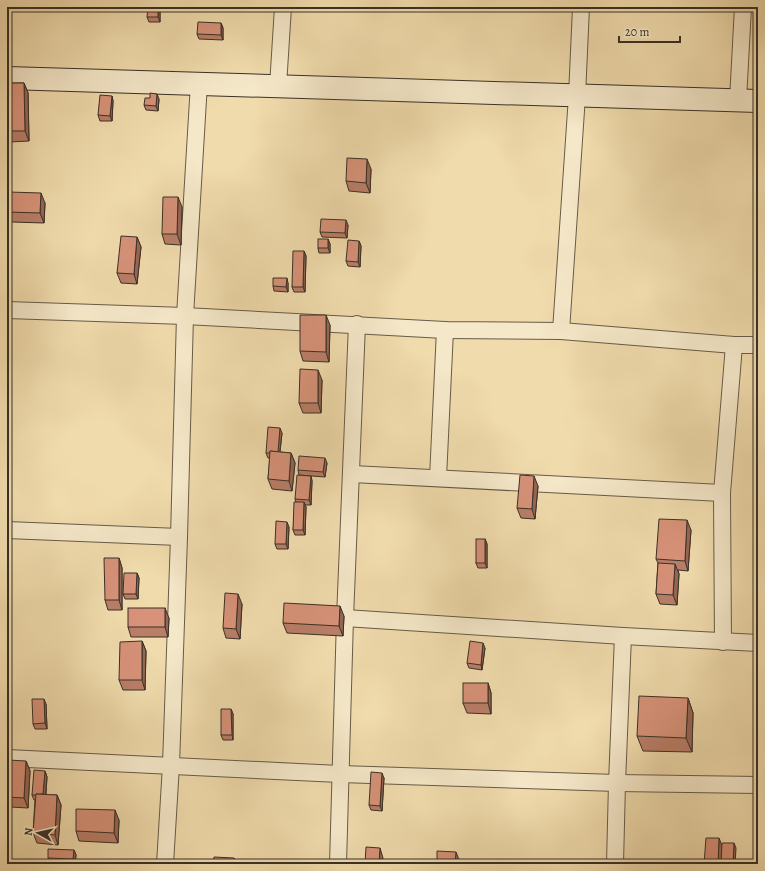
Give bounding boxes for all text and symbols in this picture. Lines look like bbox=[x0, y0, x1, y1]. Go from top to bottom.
scale bar bbox=[619, 18, 680, 44]
text: 20 m bbox=[625, 24, 649, 40]
north arrow bbox=[18, 813, 58, 853]
text: N bbox=[21, 827, 37, 837]

